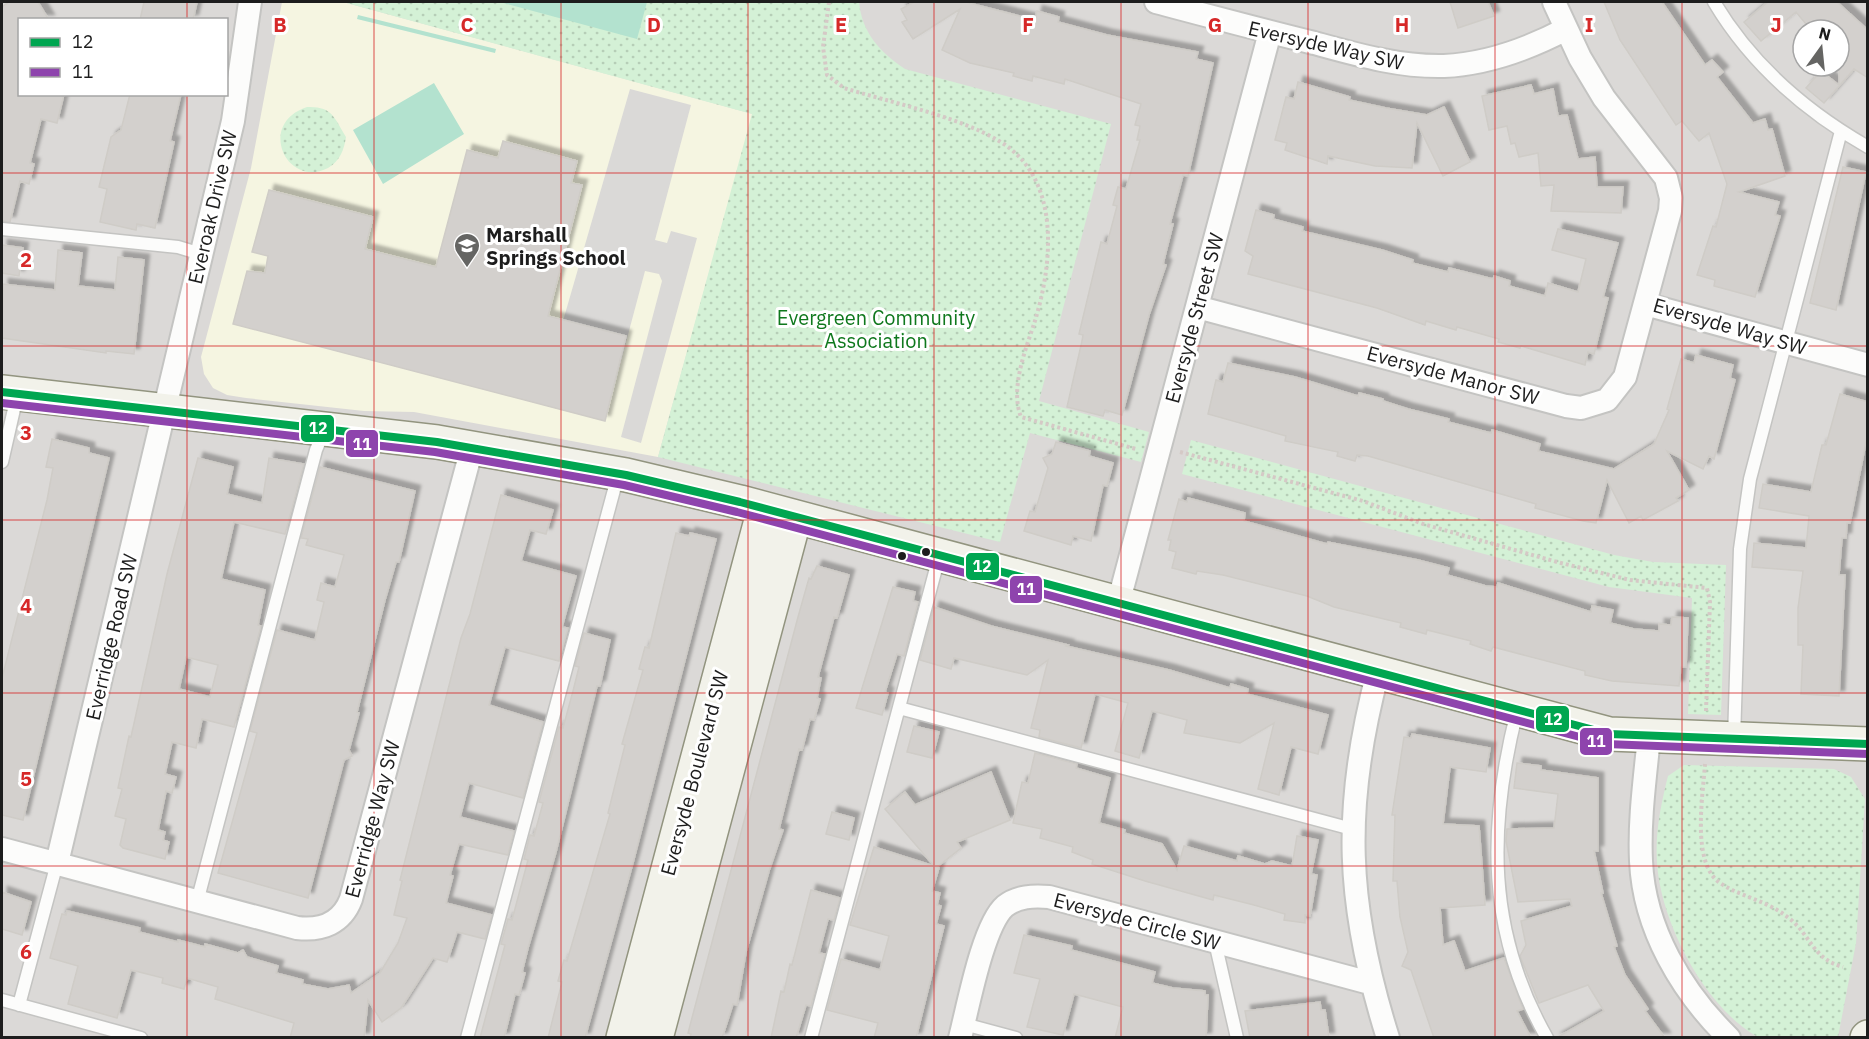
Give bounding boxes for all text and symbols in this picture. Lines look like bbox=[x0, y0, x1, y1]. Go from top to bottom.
text: B bbox=[273, 11, 287, 38]
text: C bbox=[460, 11, 474, 38]
text: D bbox=[647, 11, 661, 38]
text: E bbox=[835, 11, 847, 38]
text: F bbox=[1022, 11, 1034, 38]
text: G bbox=[1208, 11, 1222, 38]
text: H bbox=[1395, 11, 1409, 38]
text: I bbox=[1585, 11, 1593, 38]
text: J bbox=[1770, 11, 1782, 38]
street label: Eversyde Way SW bbox=[1246, 14, 1406, 76]
legend bbox=[18, 18, 228, 96]
north arrow bbox=[1791, 18, 1851, 78]
text: N bbox=[1817, 22, 1833, 45]
text: 12 bbox=[72, 30, 94, 53]
text: 11 bbox=[72, 60, 94, 83]
street label: Everoak Drive SW bbox=[181, 127, 243, 287]
place label: Marshall Springs School bbox=[486, 221, 626, 271]
street label: Eversyde Street SW bbox=[1158, 230, 1230, 406]
school or university icon: Marshall Springs School bbox=[452, 231, 482, 269]
text: 2 bbox=[20, 246, 32, 273]
street label: Eversyde Way SW bbox=[1650, 291, 1810, 361]
park label: Evergreen Community Association bbox=[777, 304, 975, 354]
street label: Eversyde Manor SW bbox=[1364, 339, 1542, 411]
line badge: 12 bbox=[300, 414, 335, 443]
text: 12 bbox=[308, 418, 328, 438]
text: 3 bbox=[20, 419, 32, 446]
line badge: 11 bbox=[345, 429, 379, 458]
text: 11 bbox=[352, 434, 372, 454]
unlabelled marker bbox=[920, 546, 932, 558]
unlabelled marker bbox=[896, 550, 908, 562]
street label: Everridge Road SW bbox=[79, 551, 143, 723]
line badge: 12 bbox=[965, 552, 1000, 581]
text: 12 bbox=[972, 556, 992, 576]
line badge: 11 bbox=[1009, 575, 1043, 604]
text: 11 bbox=[1016, 579, 1036, 599]
text: 4 bbox=[20, 592, 32, 619]
street label: Eversyde Boulevard SW bbox=[654, 667, 734, 879]
line badge: 12 bbox=[1535, 705, 1570, 733]
text: 12 bbox=[1543, 709, 1563, 729]
line badge: 11 bbox=[1579, 727, 1613, 756]
text: 11 bbox=[1586, 731, 1606, 751]
street label: Everridge Way SW bbox=[338, 737, 406, 901]
text: 5 bbox=[20, 765, 32, 792]
street label: Eversyde Circle SW bbox=[1051, 886, 1224, 956]
text: 6 bbox=[20, 938, 32, 965]

